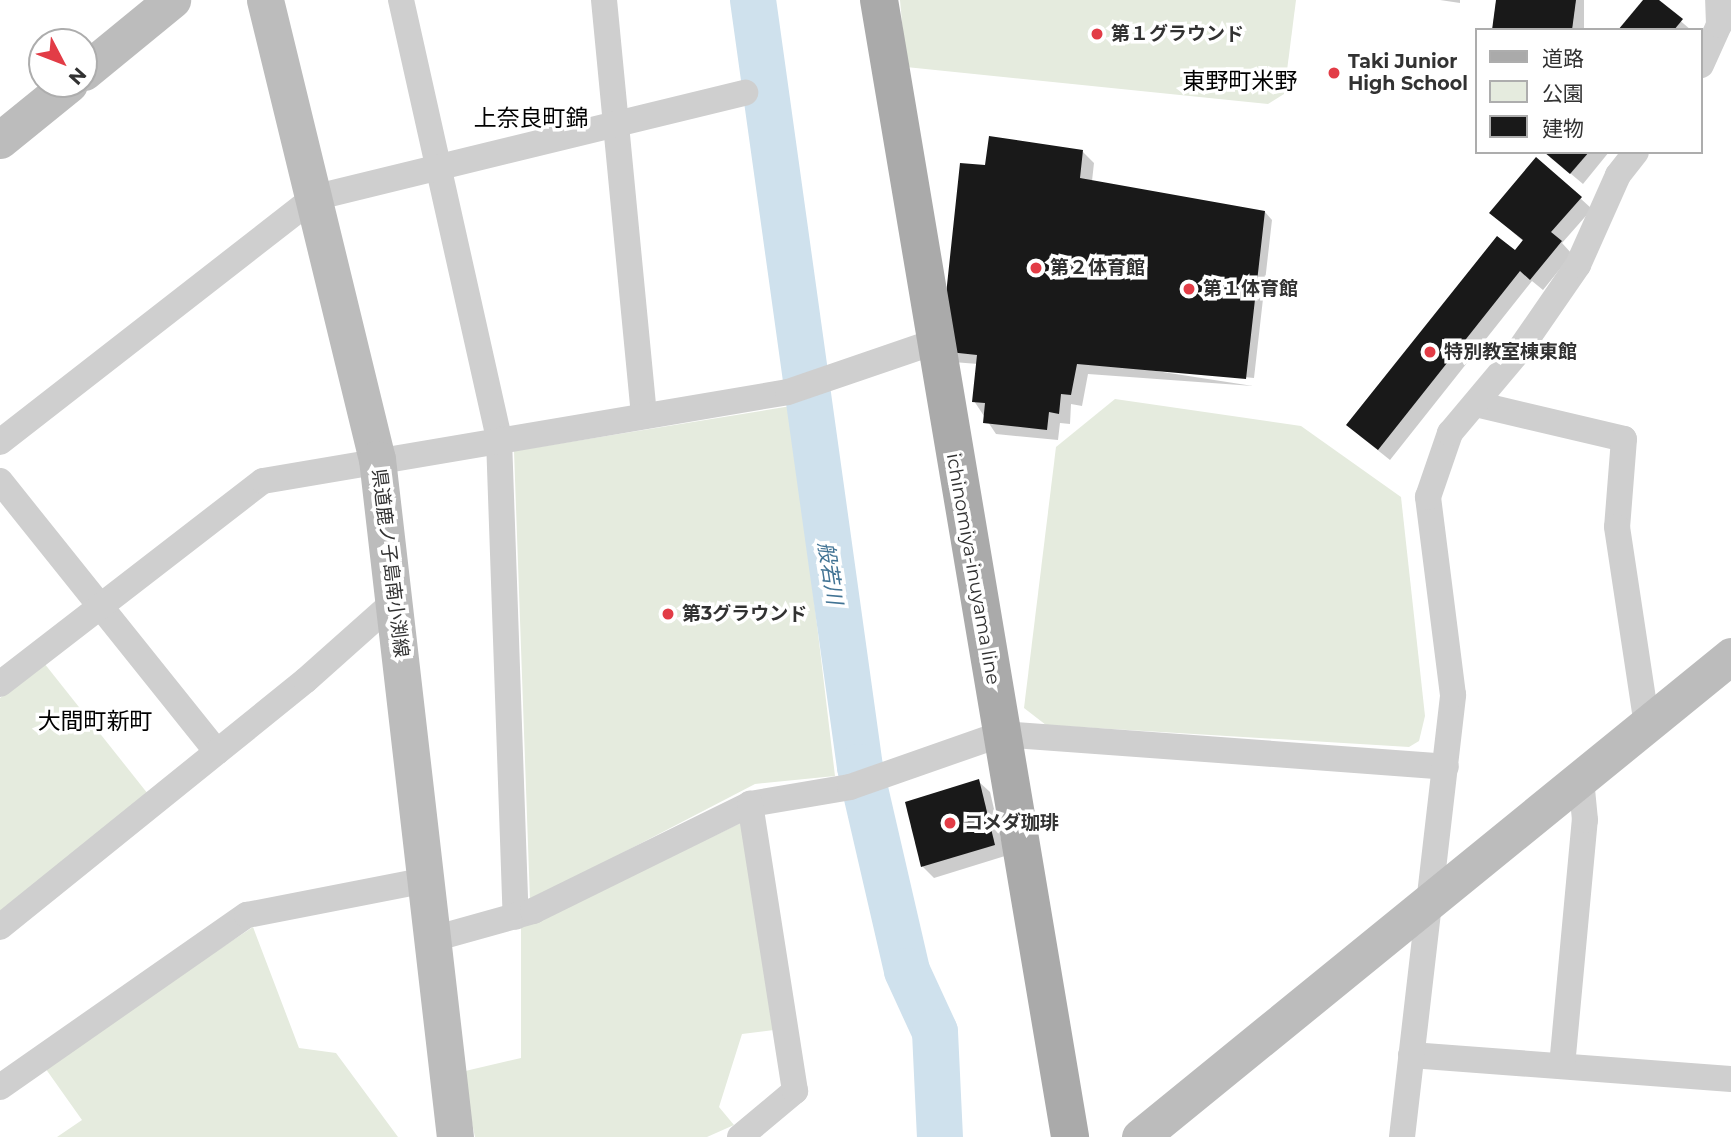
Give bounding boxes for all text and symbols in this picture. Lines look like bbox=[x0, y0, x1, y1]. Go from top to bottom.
place label: 第１グラウンド bbox=[1111, 23, 1244, 45]
marker: 第１グラウンド bbox=[1089, 26, 1105, 42]
north arrow bbox=[28, 28, 98, 98]
legend bbox=[1476, 28, 1703, 154]
text: 道路 bbox=[1542, 46, 1584, 71]
place label: Taki Junior High School bbox=[1348, 51, 1468, 95]
text: N bbox=[64, 63, 91, 89]
marker: Taki Junior High School bbox=[1326, 65, 1342, 81]
district label: 東野町米野 bbox=[1183, 67, 1297, 95]
text: 公園 bbox=[1542, 81, 1584, 106]
district label: 上奈良町錦 bbox=[474, 104, 588, 132]
text: 建物 bbox=[1542, 116, 1584, 141]
place label: 第２体育館 bbox=[1050, 257, 1145, 279]
marker: 第２体育館 bbox=[1028, 260, 1044, 276]
place label: 第１体育館 bbox=[1203, 278, 1298, 300]
marker: 第１体育館 bbox=[1181, 281, 1197, 297]
place label: 特別教室棟東館 bbox=[1444, 341, 1577, 363]
marker: 特別教室棟東館 bbox=[1422, 344, 1438, 360]
street label: ichinomiya-inuyama line bbox=[941, 451, 1005, 687]
street label: 県道鹿ノ子島南小渕線 bbox=[367, 467, 413, 659]
water label: 般若川 bbox=[813, 540, 847, 606]
place label: 第3グラウンド bbox=[682, 603, 807, 625]
marker: 第3グラウンド bbox=[660, 606, 676, 622]
district label: 大間町新町 bbox=[38, 707, 152, 735]
place label: コメダ珈琲 bbox=[964, 812, 1059, 834]
marker: コメダ珈琲 bbox=[942, 815, 958, 831]

